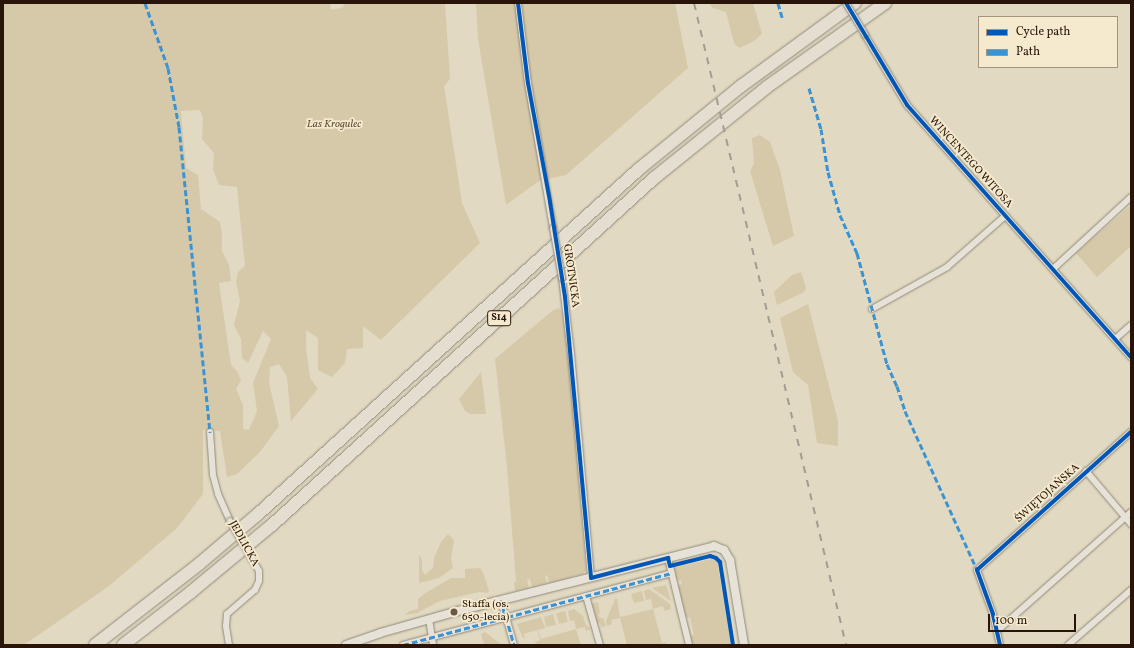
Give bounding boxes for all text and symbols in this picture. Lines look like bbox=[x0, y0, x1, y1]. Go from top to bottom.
legend bbox=[978, 16, 1118, 68]
text: Cycle path bbox=[1016, 24, 1071, 40]
text: Path bbox=[1016, 44, 1040, 60]
street label: WINCENTEGO WITOSA bbox=[925, 114, 1015, 212]
park label: Las Krogulec bbox=[307, 118, 361, 132]
street label: GROTNICKA bbox=[559, 243, 581, 309]
road number: S14 bbox=[487, 310, 511, 326]
street label: ŚWIĘTOJAŃSKA bbox=[1013, 462, 1083, 526]
street label: JEDLICKA bbox=[225, 519, 261, 569]
place label: Staffa (os. 650-lecia) bbox=[462, 599, 509, 625]
scale bar bbox=[990, 606, 1078, 632]
marker: Staffa (os. 650-lecia) bbox=[449, 607, 459, 617]
text: 100 m bbox=[995, 613, 1027, 629]

